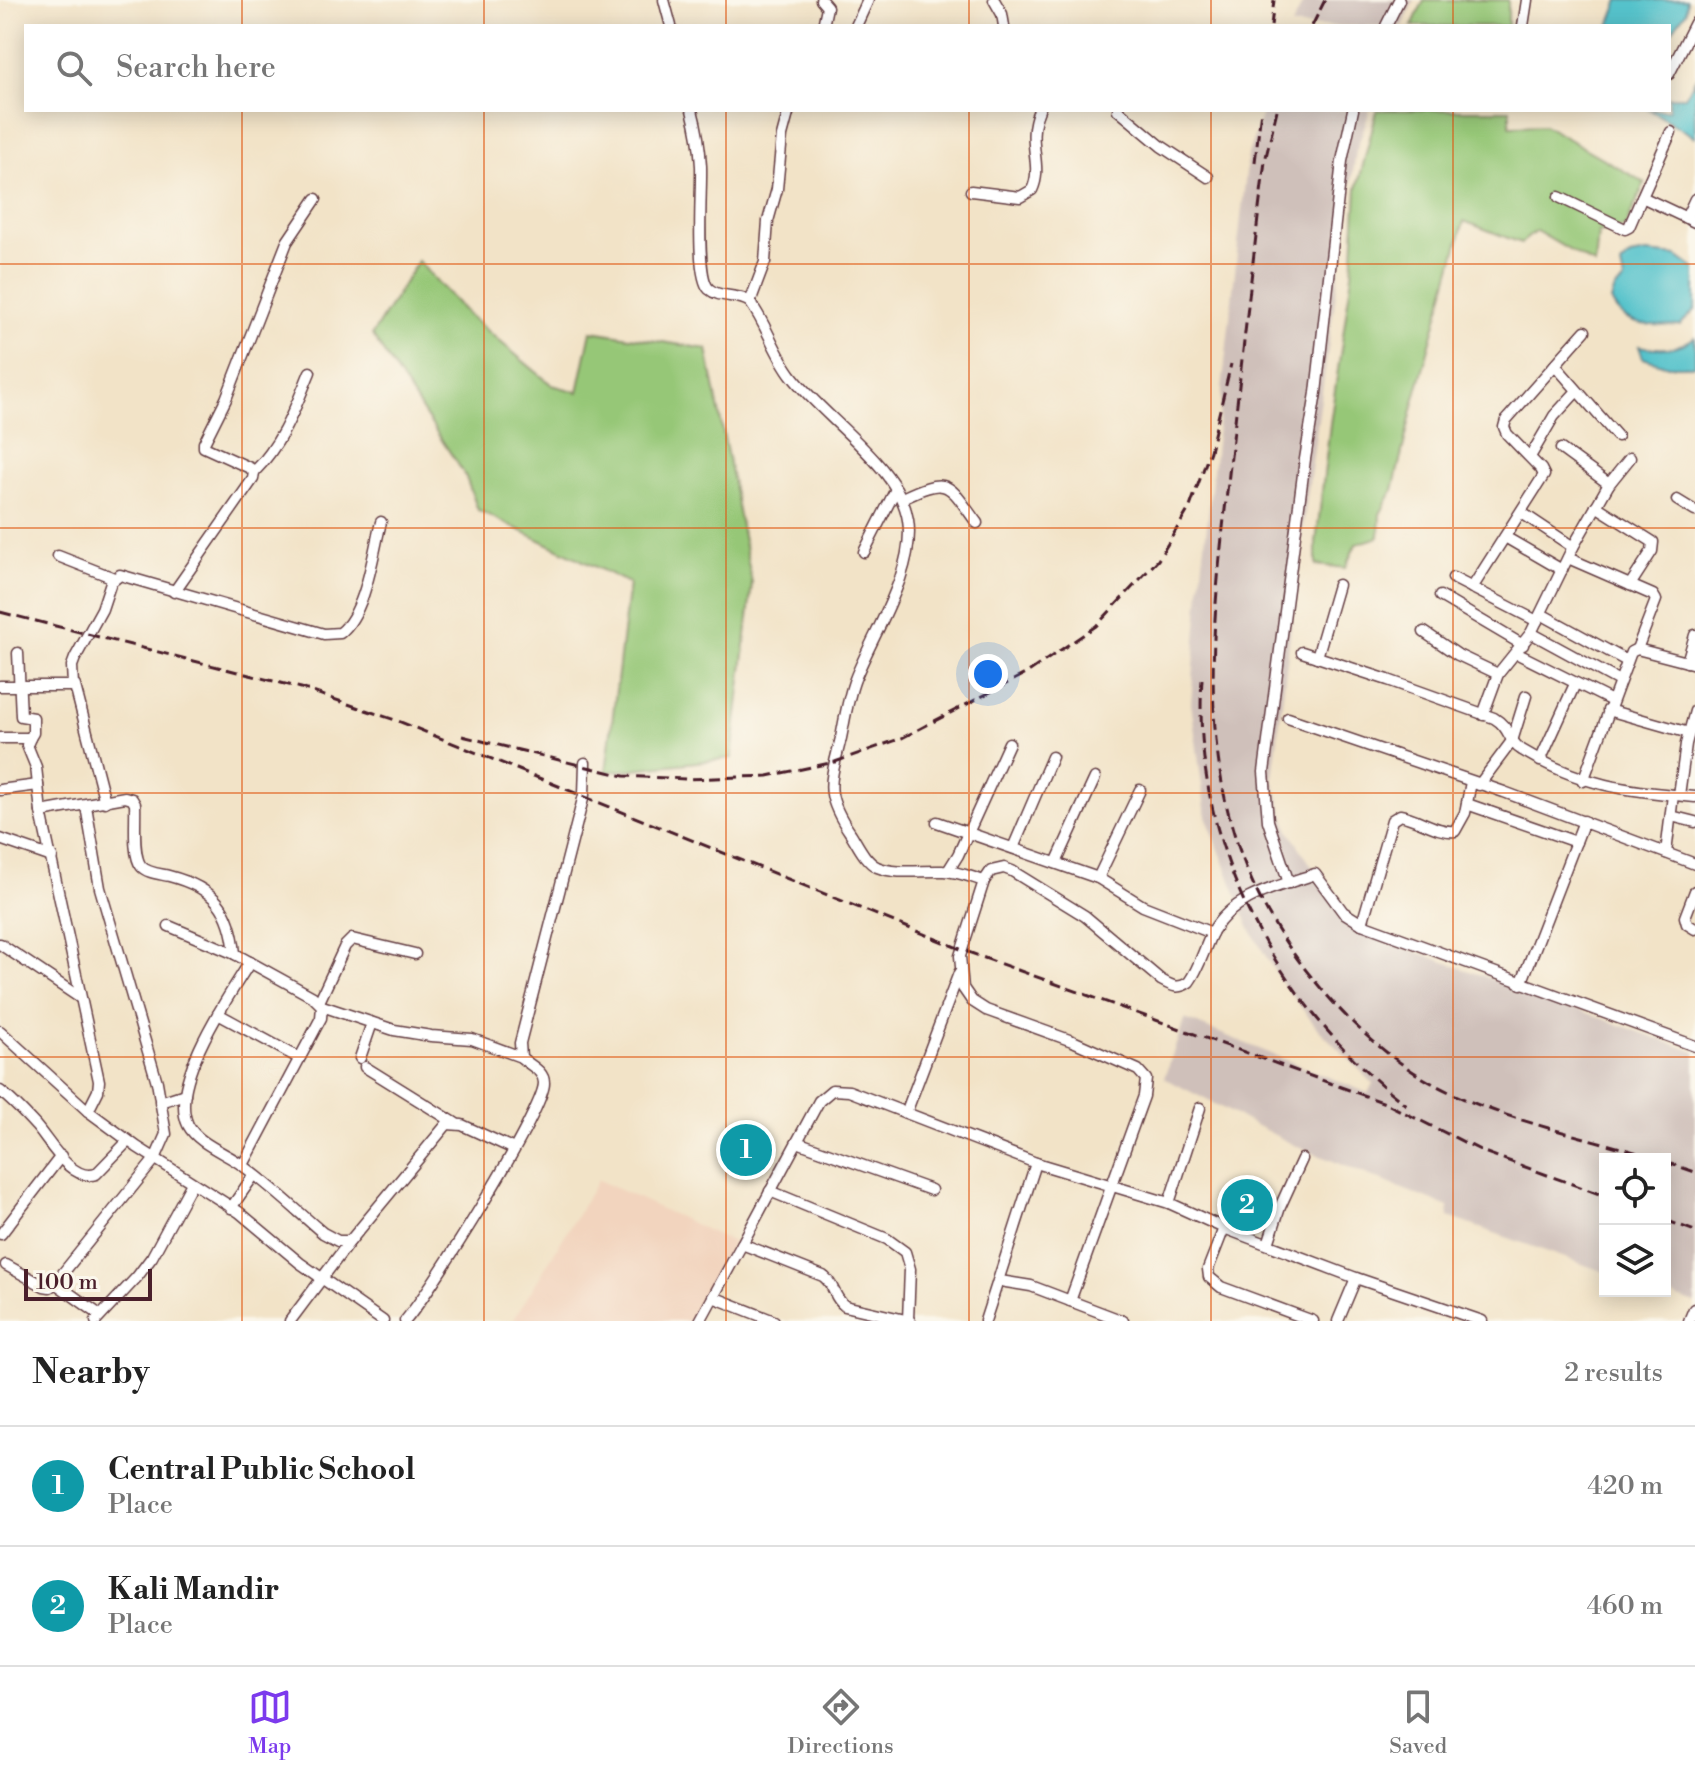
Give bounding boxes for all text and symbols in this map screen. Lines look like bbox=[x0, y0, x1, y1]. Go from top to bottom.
search box bbox=[24, 24, 1671, 112]
icon: search bbox=[52, 46, 96, 90]
text: Search here bbox=[116, 49, 276, 87]
your location bbox=[968, 654, 1008, 694]
pin: 1 bbox=[720, 1120, 772, 1180]
map controls bbox=[1599, 1153, 1671, 1297]
button: locate bbox=[1599, 1153, 1671, 1225]
pin: 2 bbox=[1221, 1175, 1273, 1235]
button: layers bbox=[1599, 1225, 1671, 1297]
scale bar bbox=[24, 1265, 152, 1301]
text: 100 m bbox=[36, 1269, 98, 1296]
text: Nearby bbox=[32, 1352, 150, 1394]
text: 2 results bbox=[1564, 1357, 1663, 1389]
text: Central Public School bbox=[108, 1451, 415, 1489]
text: 1 bbox=[52, 1470, 64, 1502]
text: 420 m bbox=[1587, 1470, 1663, 1502]
text: Place bbox=[108, 1489, 173, 1521]
text: Kali Mandir bbox=[108, 1571, 280, 1609]
text: 2 bbox=[50, 1590, 66, 1622]
text: 460 m bbox=[1586, 1590, 1663, 1622]
text: Place bbox=[108, 1609, 173, 1641]
tab: Map bbox=[248, 1685, 292, 1760]
tab: Directions bbox=[788, 1685, 894, 1760]
tab: Saved bbox=[1389, 1685, 1447, 1760]

